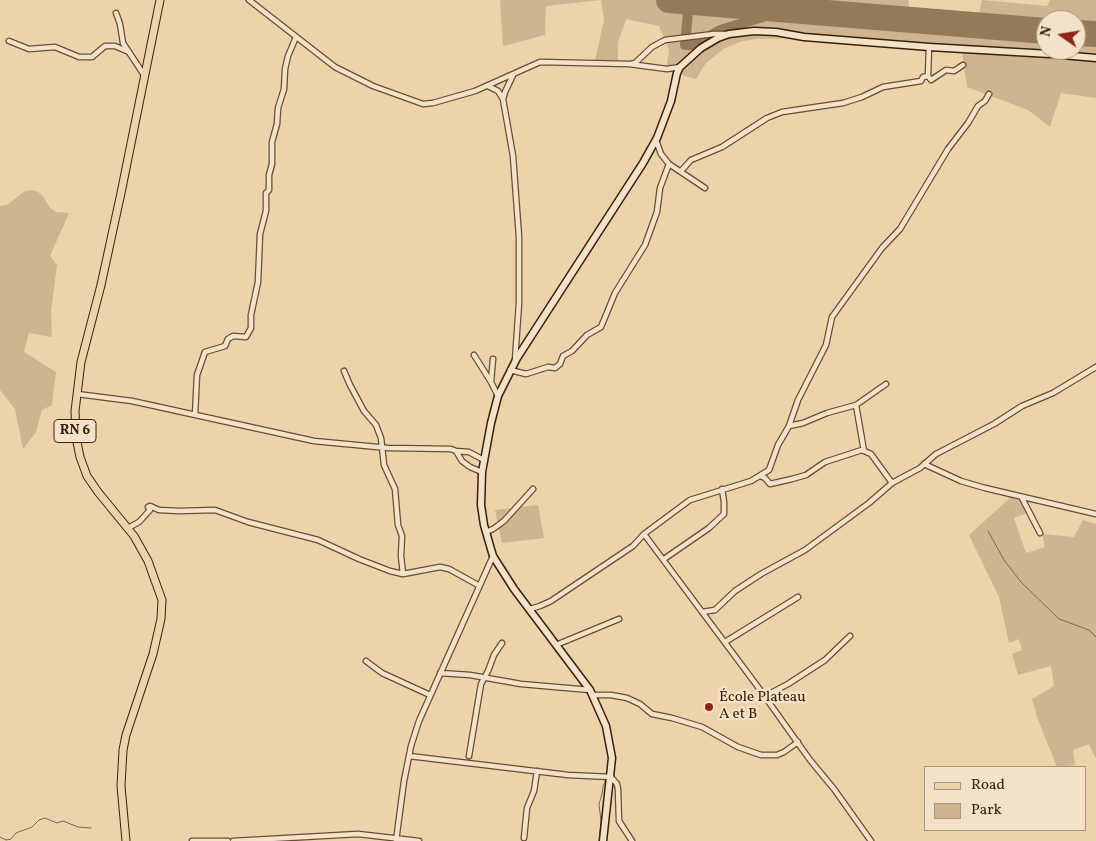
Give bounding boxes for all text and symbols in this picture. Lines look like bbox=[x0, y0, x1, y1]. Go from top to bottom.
north arrow bbox=[1036, 10, 1086, 60]
text: N bbox=[1036, 25, 1057, 39]
road number: RN 6 bbox=[54, 420, 96, 442]
place label: École Plateau A et B bbox=[719, 689, 806, 724]
marker: École Plateau A et B bbox=[703, 701, 715, 713]
legend bbox=[924, 766, 1086, 831]
text: Road bbox=[971, 775, 1005, 796]
text: Park bbox=[971, 800, 1002, 821]

